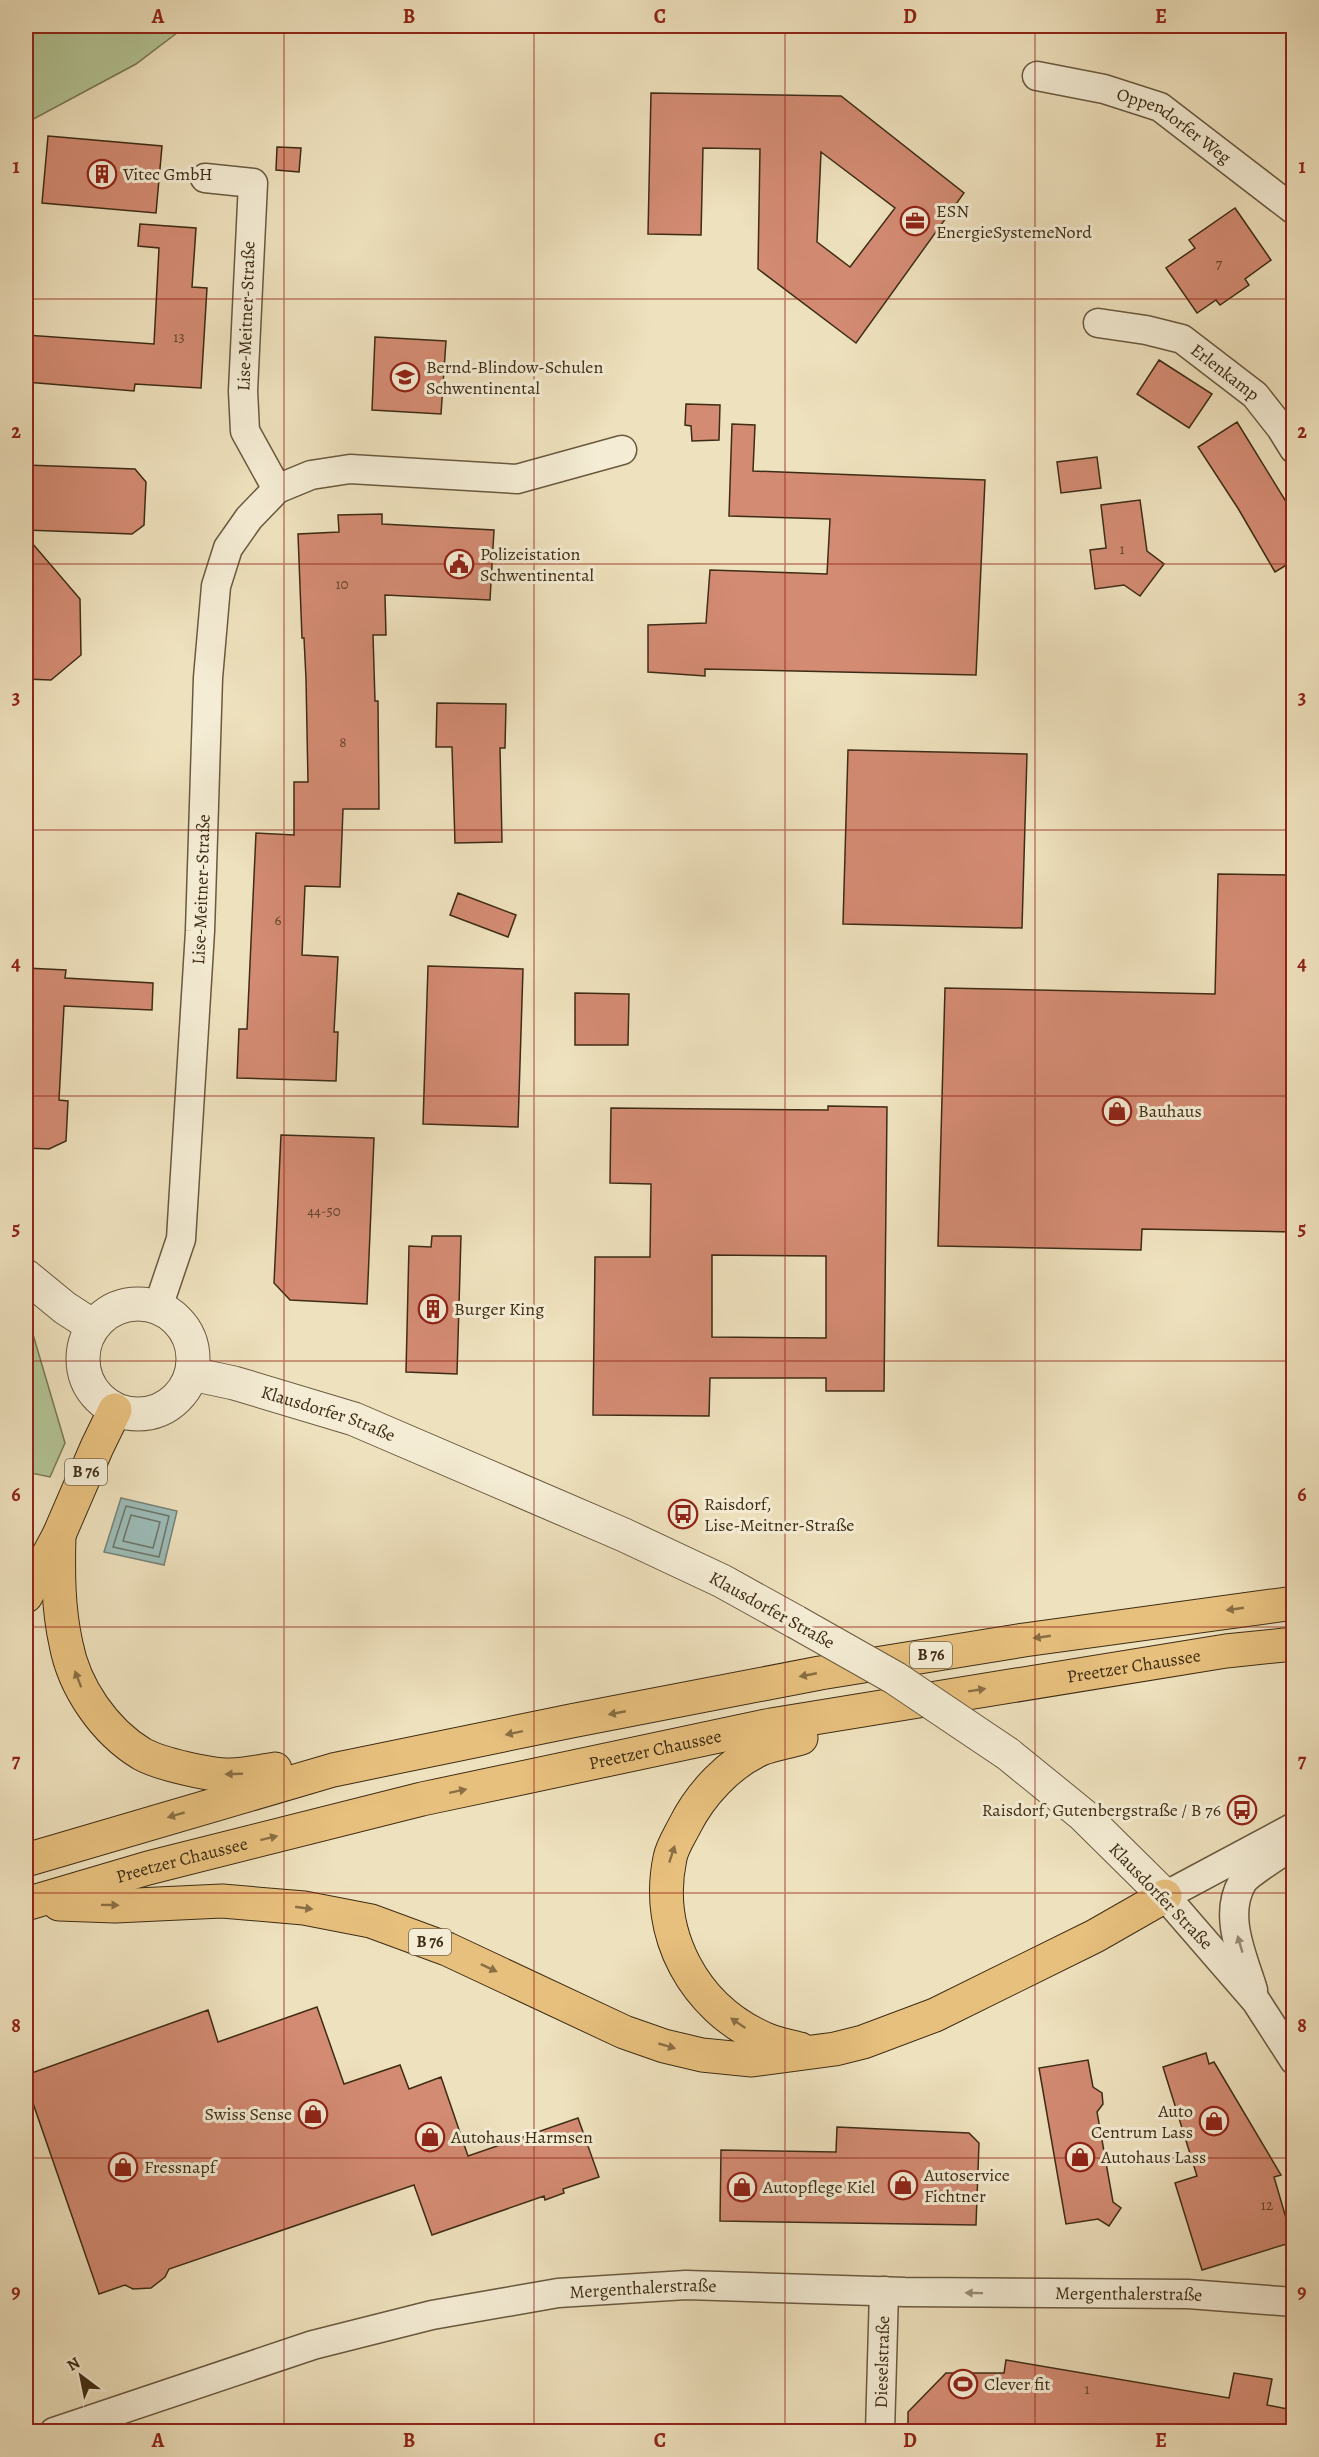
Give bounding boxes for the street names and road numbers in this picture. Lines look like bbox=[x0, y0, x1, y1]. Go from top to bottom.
street label: Oppendorfer Weg bbox=[1114, 82, 1236, 169]
street label: Lise-Meitner-Straße bbox=[231, 240, 261, 392]
street label: Erlenkamp bbox=[1186, 338, 1265, 406]
street label: Lise-Meitner-Straße bbox=[186, 814, 216, 965]
street label: Klausdorfer Straße bbox=[258, 1380, 399, 1447]
road number: B 76 bbox=[65, 1459, 107, 1485]
street label: Klausdorfer Straße bbox=[705, 1566, 839, 1654]
road number: B 76 bbox=[910, 1642, 952, 1668]
street label: Preetzer Chaussee bbox=[1065, 1643, 1202, 1689]
street label: Preetzer Chaussee bbox=[586, 1724, 724, 1775]
street label: Preetzer Chaussee bbox=[113, 1831, 250, 1889]
street label: Klausdorfer Straße bbox=[1104, 1837, 1218, 1955]
road number: B 76 bbox=[409, 1929, 451, 1955]
street label: Mergenthalerstraße bbox=[569, 2273, 717, 2304]
street label: Mergenthalerstraße bbox=[1055, 2281, 1203, 2307]
street label: Dieselstraße bbox=[869, 2315, 895, 2409]

